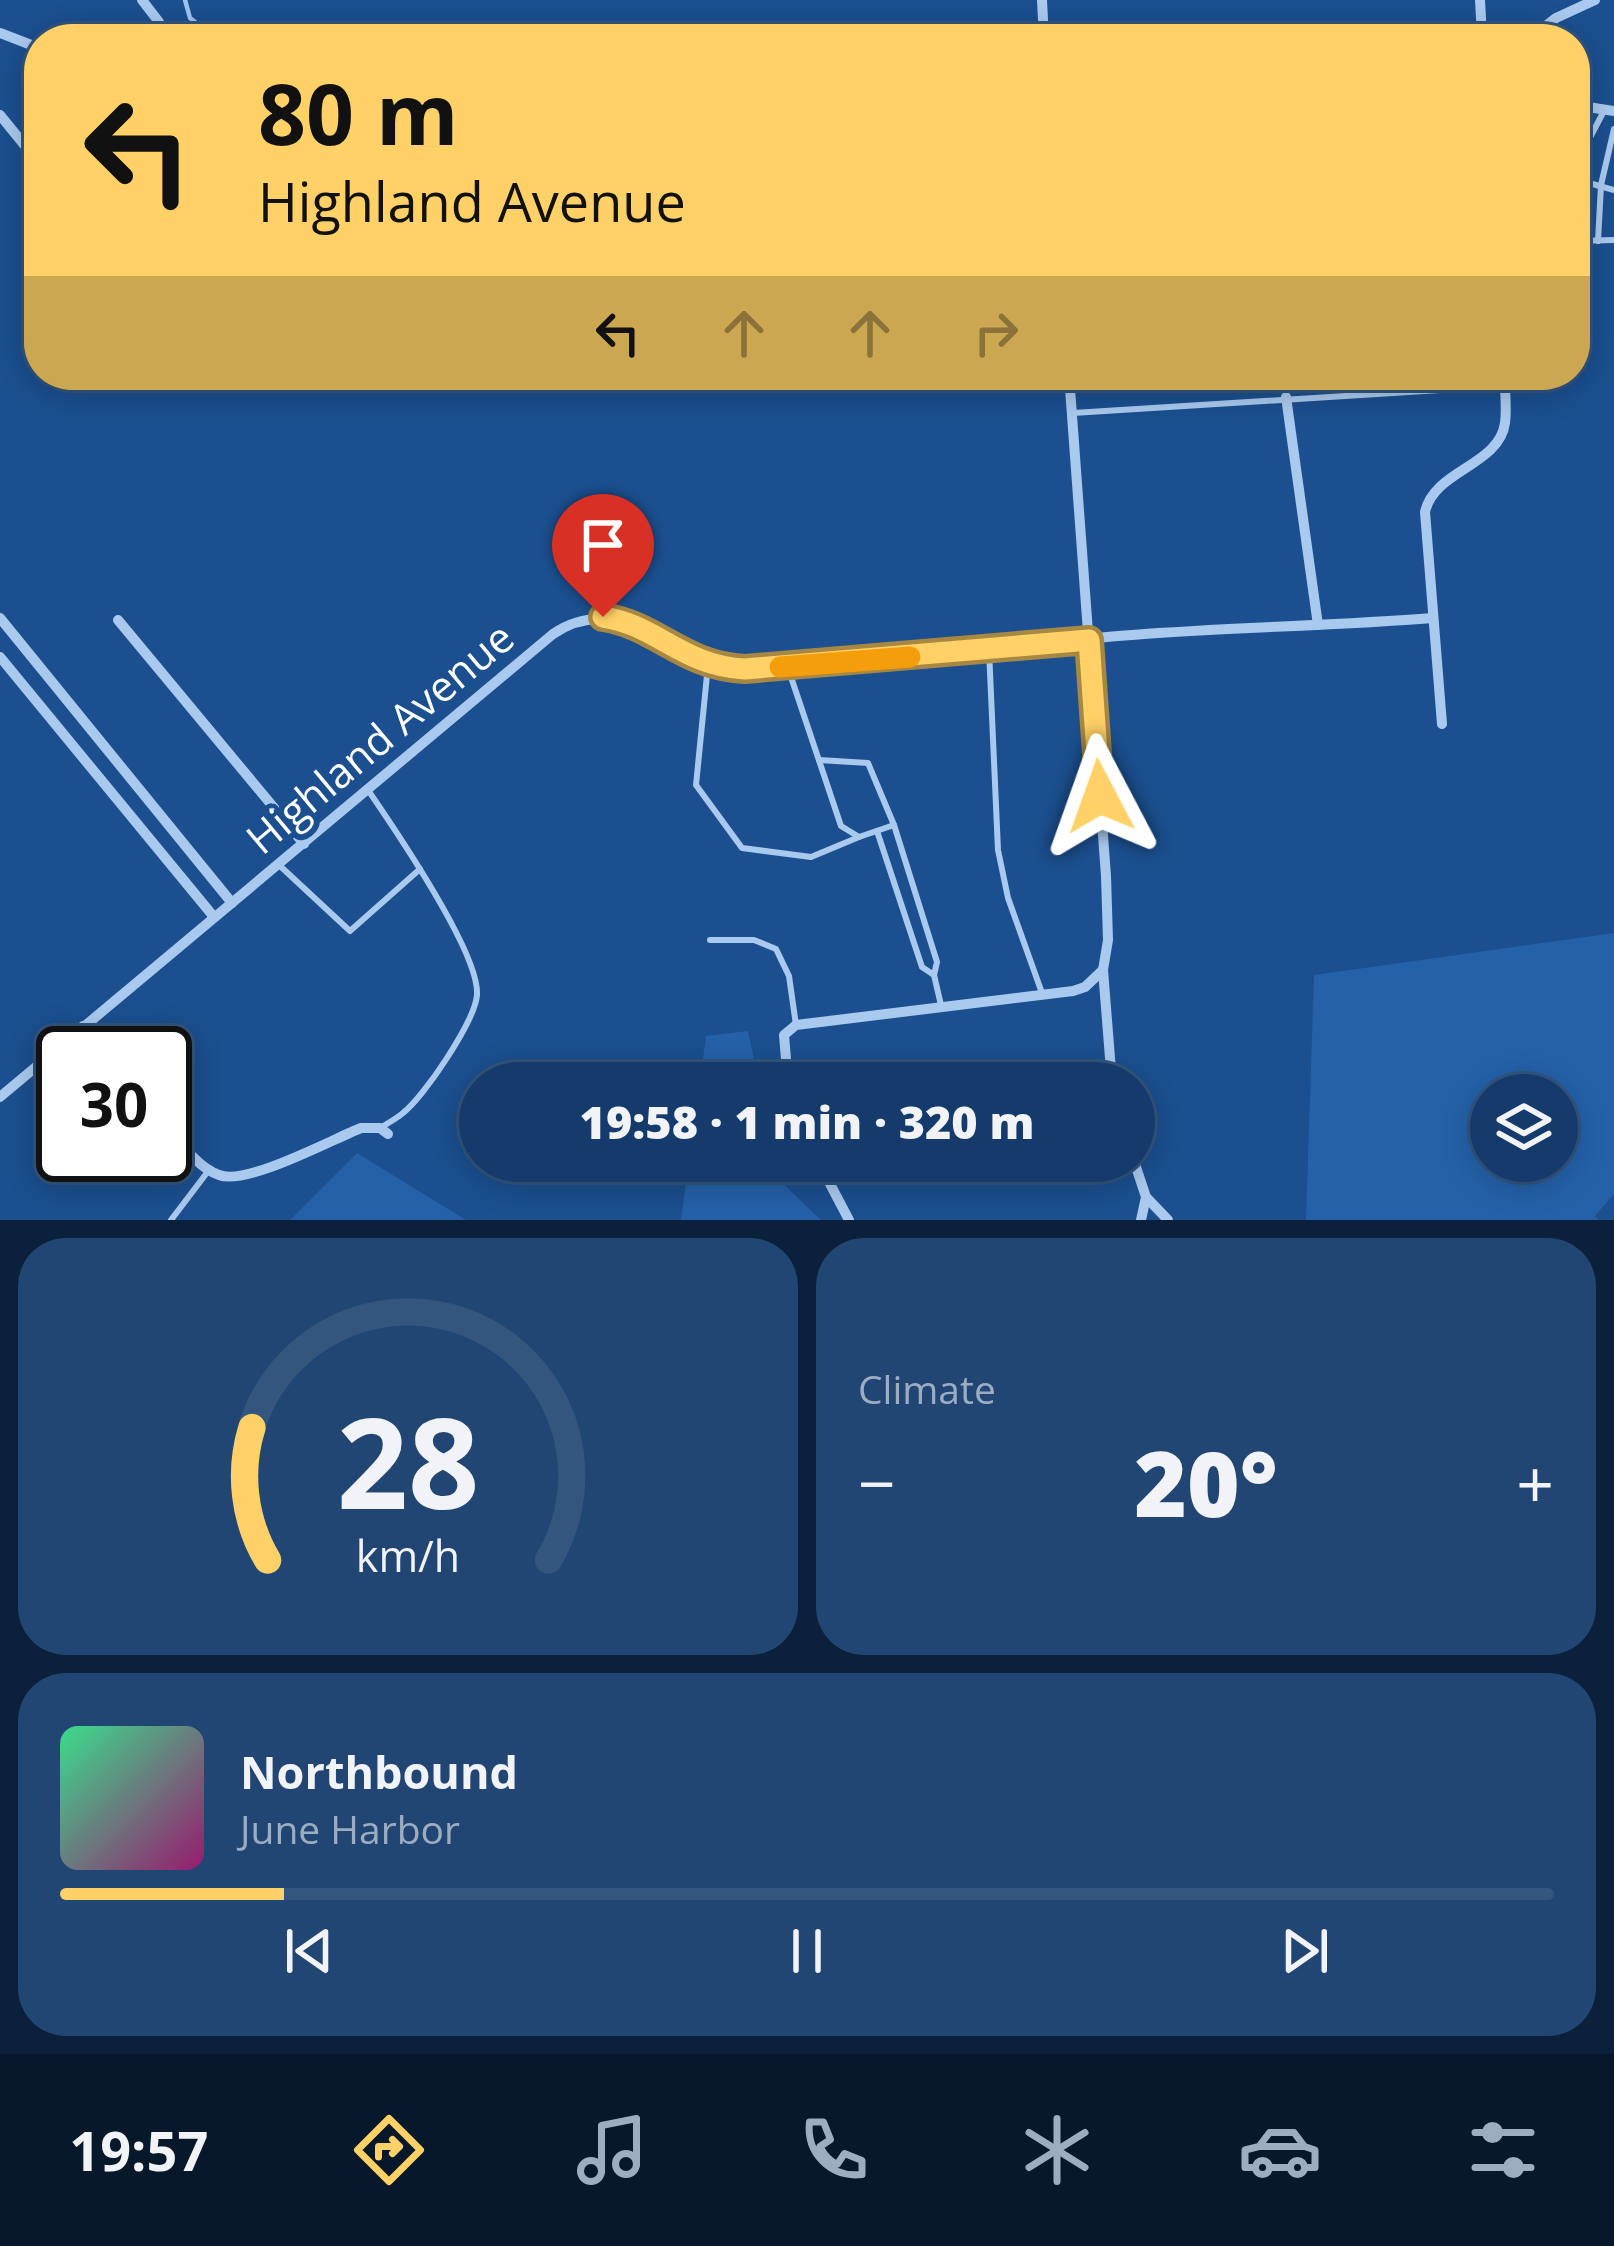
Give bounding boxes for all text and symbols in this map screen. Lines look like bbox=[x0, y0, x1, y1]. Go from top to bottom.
text: 80 m bbox=[258, 55, 458, 170]
icon: left bbox=[60, 72, 216, 228]
text: Highland Avenue bbox=[258, 164, 686, 238]
icon: left bbox=[585, 300, 651, 366]
icon: ahead bbox=[711, 300, 777, 366]
icon: ahead bbox=[837, 300, 903, 366]
icon: right bbox=[963, 300, 1029, 366]
pin bbox=[552, 494, 654, 617]
icon: arrive bbox=[570, 512, 636, 578]
street label: Highland Avenue bbox=[233, 608, 525, 866]
position arrow bbox=[1037, 733, 1163, 859]
speed limit sign: 30 bbox=[36, 1026, 192, 1182]
map controls bbox=[1470, 1074, 1578, 1182]
button: layers bbox=[1470, 1074, 1578, 1182]
text: 19:58 · 1 min · 320 m bbox=[580, 1091, 1034, 1152]
text: Climate bbox=[858, 1362, 996, 1415]
text: 28 bbox=[337, 1376, 479, 1546]
text: 20° bbox=[1134, 1421, 1278, 1543]
text: − bbox=[858, 1437, 896, 1527]
text: + bbox=[1516, 1437, 1554, 1527]
text: km/h bbox=[356, 1525, 460, 1584]
text: Northbound bbox=[240, 1741, 518, 1802]
text: June Harbor bbox=[240, 1802, 460, 1855]
icon: previous bbox=[276, 1918, 342, 1984]
icon: pause bbox=[774, 1918, 840, 1984]
icon: next bbox=[1272, 1918, 1338, 1984]
icon: directions bbox=[347, 2108, 431, 2192]
icon: music bbox=[570, 2108, 654, 2192]
icon: phone bbox=[792, 2108, 876, 2192]
icon: climate bbox=[1015, 2108, 1099, 2192]
icon: car bbox=[1238, 2108, 1322, 2192]
icon: filters bbox=[1461, 2108, 1545, 2192]
text: 19:57 bbox=[69, 2113, 208, 2187]

